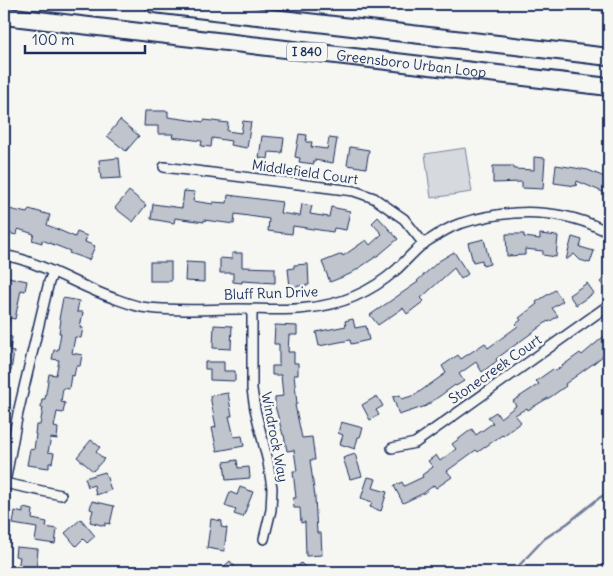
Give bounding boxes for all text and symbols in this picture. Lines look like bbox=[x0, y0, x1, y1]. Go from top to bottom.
scale bar bbox=[25, 22, 145, 54]
text: 100 m bbox=[32, 30, 74, 49]
road number: I 840 bbox=[287, 42, 327, 62]
street label: Greensboro Urban Loop bbox=[335, 46, 487, 82]
street label: Middlefield Court bbox=[251, 156, 360, 188]
street label: Bluff Run Drive bbox=[223, 282, 319, 304]
street label: Stonecreek Court bbox=[445, 330, 545, 408]
street label: Windrock Way bbox=[257, 390, 293, 484]

